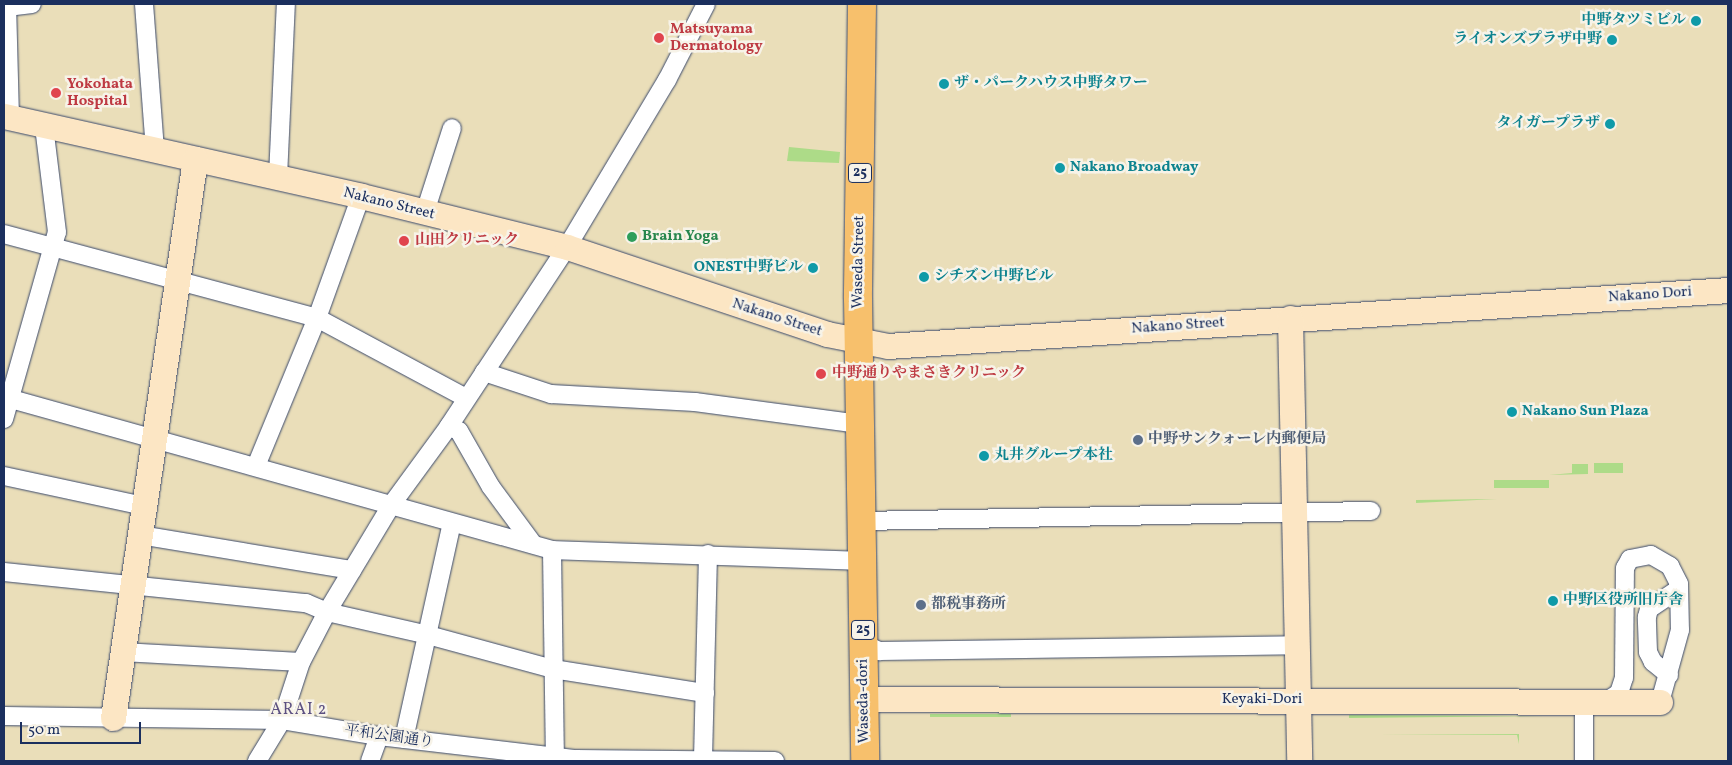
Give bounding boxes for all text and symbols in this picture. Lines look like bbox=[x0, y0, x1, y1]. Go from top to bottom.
place label: 中野タツミビル bbox=[1581, 12, 1686, 30]
marker: 中野タツミビル bbox=[1690, 15, 1702, 27]
place label: Matsuyama Dermatology bbox=[670, 20, 763, 55]
marker: Matsuyama Dermatology bbox=[652, 31, 666, 45]
place label: ライオンズプラザ中野 bbox=[1452, 31, 1602, 49]
marker: ライオンズプラザ中野 bbox=[1606, 34, 1618, 46]
place label: Yokohata Hospital bbox=[67, 75, 133, 110]
place label: ザ・パークハウス中野タワー bbox=[954, 75, 1149, 93]
marker: ザ・パークハウス中野タワー bbox=[938, 78, 950, 90]
marker: Yokohata Hospital bbox=[49, 86, 63, 100]
place label: タイガープラザ bbox=[1495, 115, 1600, 133]
marker: タイガープラザ bbox=[1604, 118, 1616, 130]
place label: Nakano Broadway bbox=[1070, 159, 1198, 177]
road number: 25 bbox=[848, 162, 872, 184]
marker: Nakano Broadway bbox=[1054, 162, 1066, 174]
street label: Nakano Street bbox=[341, 184, 437, 224]
street label: Waseda Street bbox=[849, 215, 869, 309]
place label: Brain Yoga bbox=[642, 228, 719, 246]
marker: Brain Yoga bbox=[626, 231, 638, 243]
place label: 山田クリニック bbox=[415, 232, 520, 250]
marker: 山田クリニック bbox=[397, 234, 411, 248]
place label: ONEST中野ビル bbox=[694, 259, 803, 277]
marker: ONEST中野ビル bbox=[807, 262, 819, 274]
place label: シチズン中野ビル bbox=[934, 268, 1054, 286]
marker: シチズン中野ビル bbox=[918, 271, 930, 283]
street label: Nakano Dori bbox=[1608, 283, 1692, 307]
street label: Nakano Street bbox=[730, 295, 824, 341]
street label: Nakano Street bbox=[1131, 314, 1225, 338]
place label: 中野通りやまさきクリニック bbox=[832, 365, 1027, 383]
marker: 中野通りやまさきクリニック bbox=[814, 367, 828, 381]
place label: Nakano Sun Plaza bbox=[1522, 403, 1649, 421]
marker: Nakano Sun Plaza bbox=[1506, 406, 1518, 418]
place label: 中野サンクォーレ内郵便局 bbox=[1148, 431, 1328, 449]
marker: 中野サンクォーレ内郵便局 bbox=[1132, 434, 1144, 446]
place label: 丸井グループ本社 bbox=[994, 447, 1114, 465]
marker: 丸井グループ本社 bbox=[978, 450, 990, 462]
place label: 中野区役所旧庁舎 bbox=[1563, 592, 1683, 610]
marker: 中野区役所旧庁舎 bbox=[1547, 595, 1559, 607]
place label: 都税事務所 bbox=[931, 596, 1006, 614]
marker: 都税事務所 bbox=[915, 599, 927, 611]
road number: 25 bbox=[850, 618, 876, 642]
street label: Waseda-dori bbox=[854, 659, 874, 743]
street label: Keyaki-Dori bbox=[1222, 691, 1302, 709]
district label: ARAI 2 bbox=[270, 700, 328, 720]
scale bar bbox=[22, 712, 144, 744]
text: 50 m bbox=[28, 720, 60, 741]
street label: 平和公園通り bbox=[343, 722, 435, 752]

